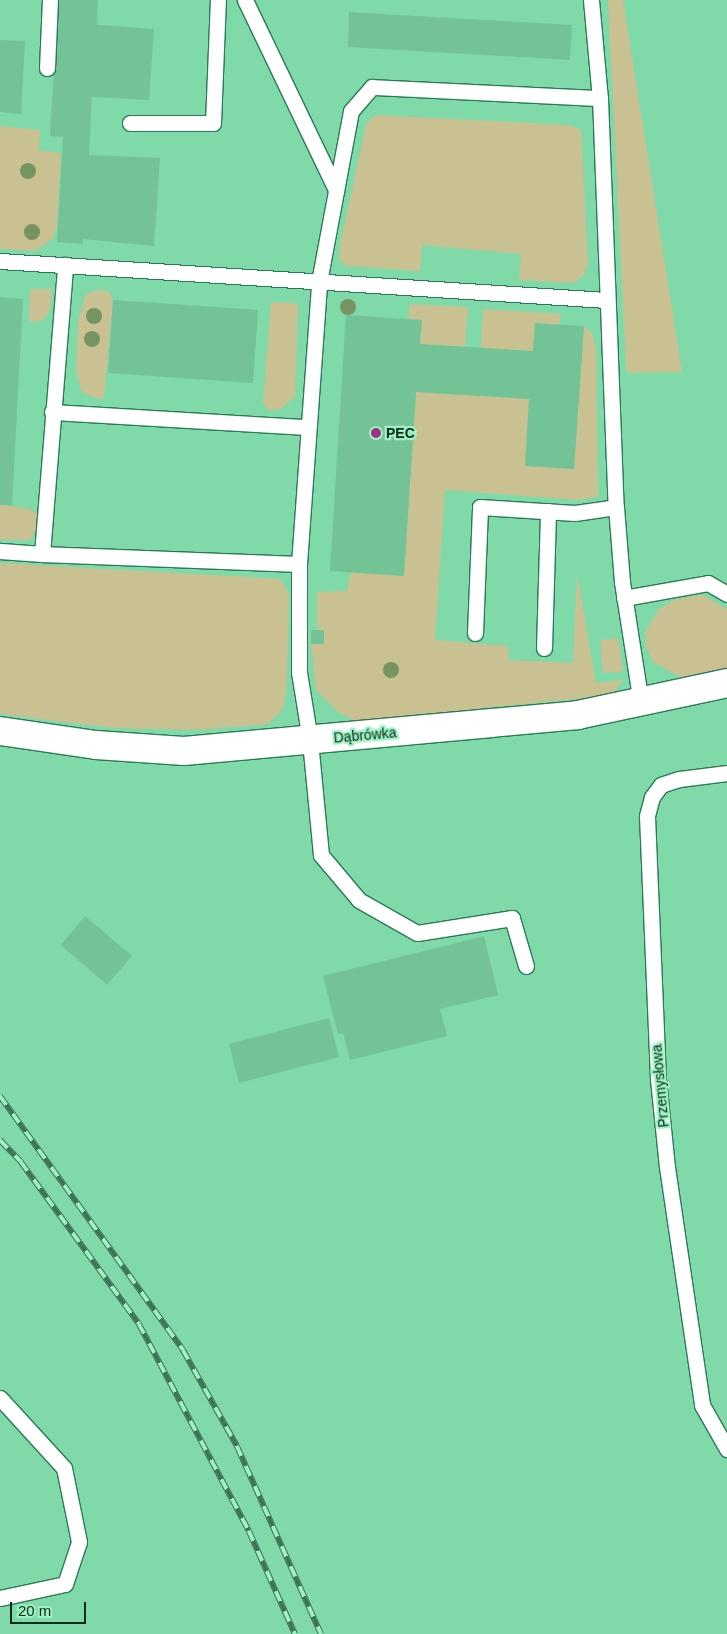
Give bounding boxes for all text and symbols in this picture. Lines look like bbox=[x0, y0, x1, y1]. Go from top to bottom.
place label: PEC bbox=[386, 425, 415, 441]
marker: PEC bbox=[370, 427, 382, 439]
street label: Dąbrówka bbox=[333, 724, 397, 746]
street label: Przemysłowa bbox=[648, 1044, 672, 1128]
scale bar bbox=[12, 1592, 89, 1624]
text: 20 m bbox=[18, 1602, 51, 1619]

